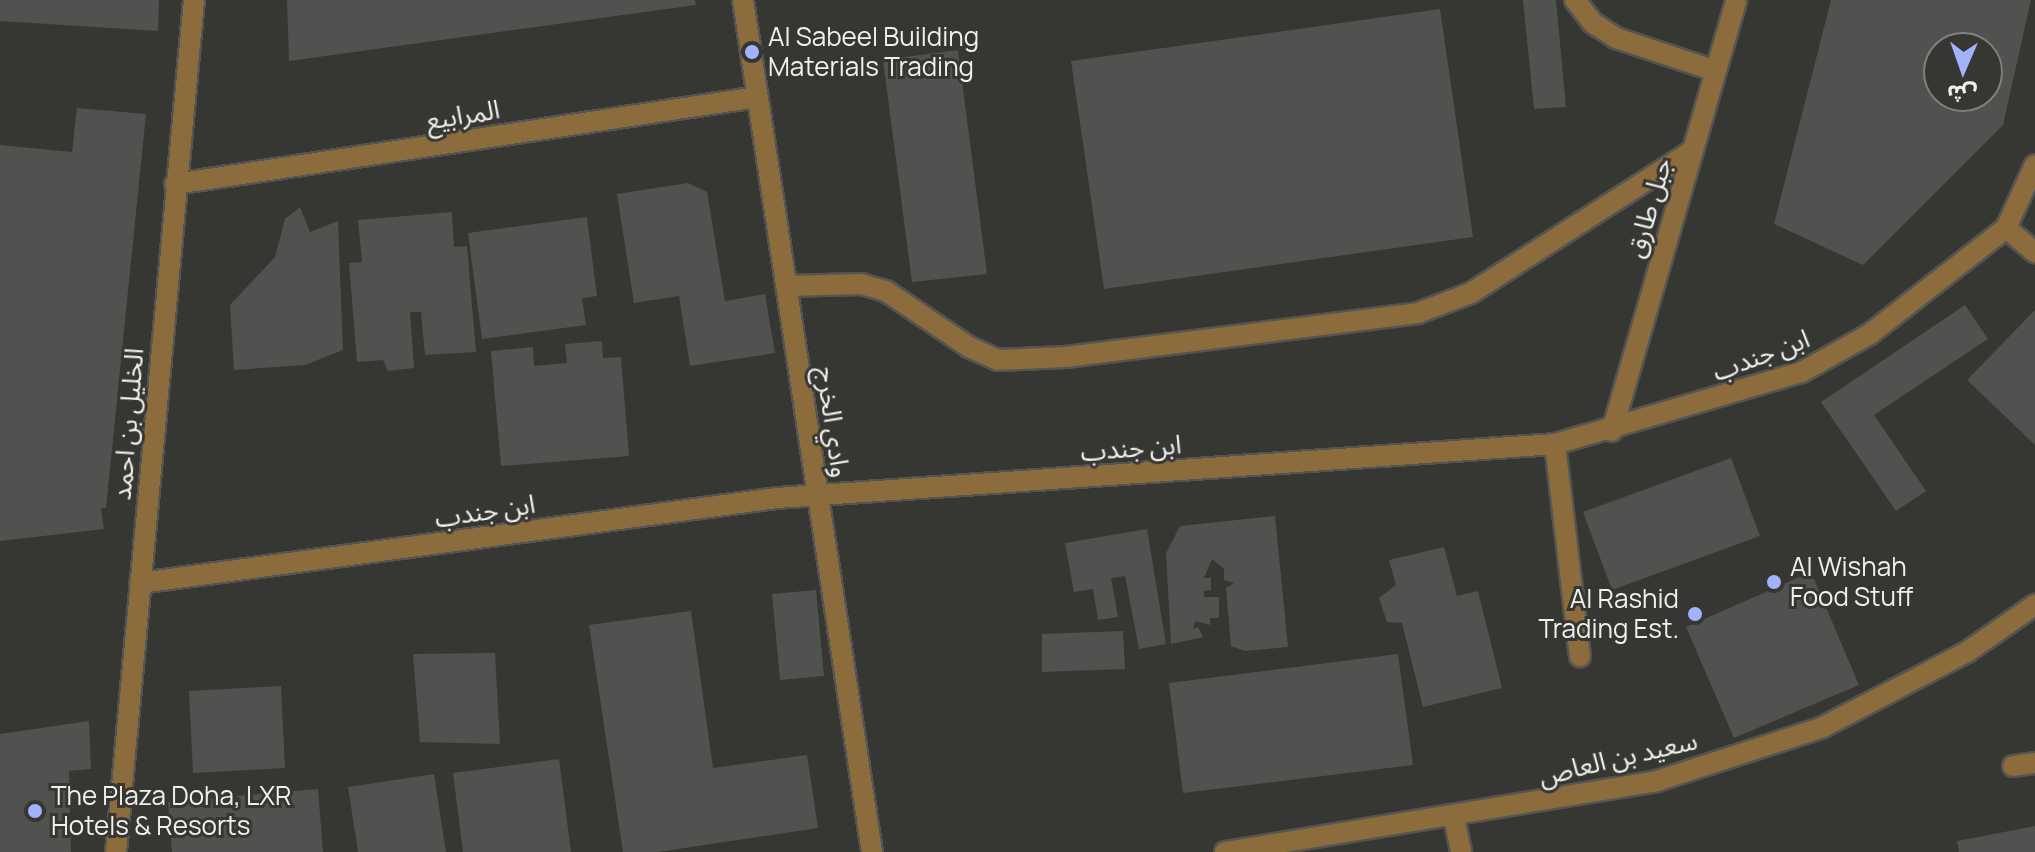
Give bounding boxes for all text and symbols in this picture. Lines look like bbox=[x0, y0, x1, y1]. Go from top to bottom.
place label: Al Sabeel Building Materials Trading bbox=[768, 21, 979, 82]
north arrow bbox=[1923, 32, 2003, 112]
marker: Al Sabeel Building Materials Trading bbox=[743, 43, 761, 61]
text: ش bbox=[1947, 78, 1978, 110]
street label: المرابيع bbox=[424, 94, 502, 136]
street label: جبل طارق bbox=[1620, 154, 1678, 262]
street label: ابن جندب bbox=[1708, 323, 1814, 387]
street label: الخليل بن احمد bbox=[106, 347, 150, 501]
street label: وادي الخرج bbox=[810, 365, 856, 479]
street label: ابن جندب bbox=[1079, 429, 1183, 467]
street label: ابن جندب bbox=[433, 489, 537, 533]
place label: Al Wishah Food Stuff bbox=[1790, 551, 1913, 612]
marker: Al Wishah Food Stuff bbox=[1765, 573, 1783, 591]
place label: Al Rashid Trading Est. bbox=[1539, 583, 1679, 644]
marker: Al Rashid Trading Est. bbox=[1686, 605, 1704, 623]
street label: سعيد بن العاص bbox=[1536, 725, 1700, 791]
place label: The Plaza Doha, LXR Hotels & Resorts bbox=[51, 780, 291, 842]
marker: The Plaza Doha, LXR Hotels & Resorts bbox=[26, 802, 44, 820]

